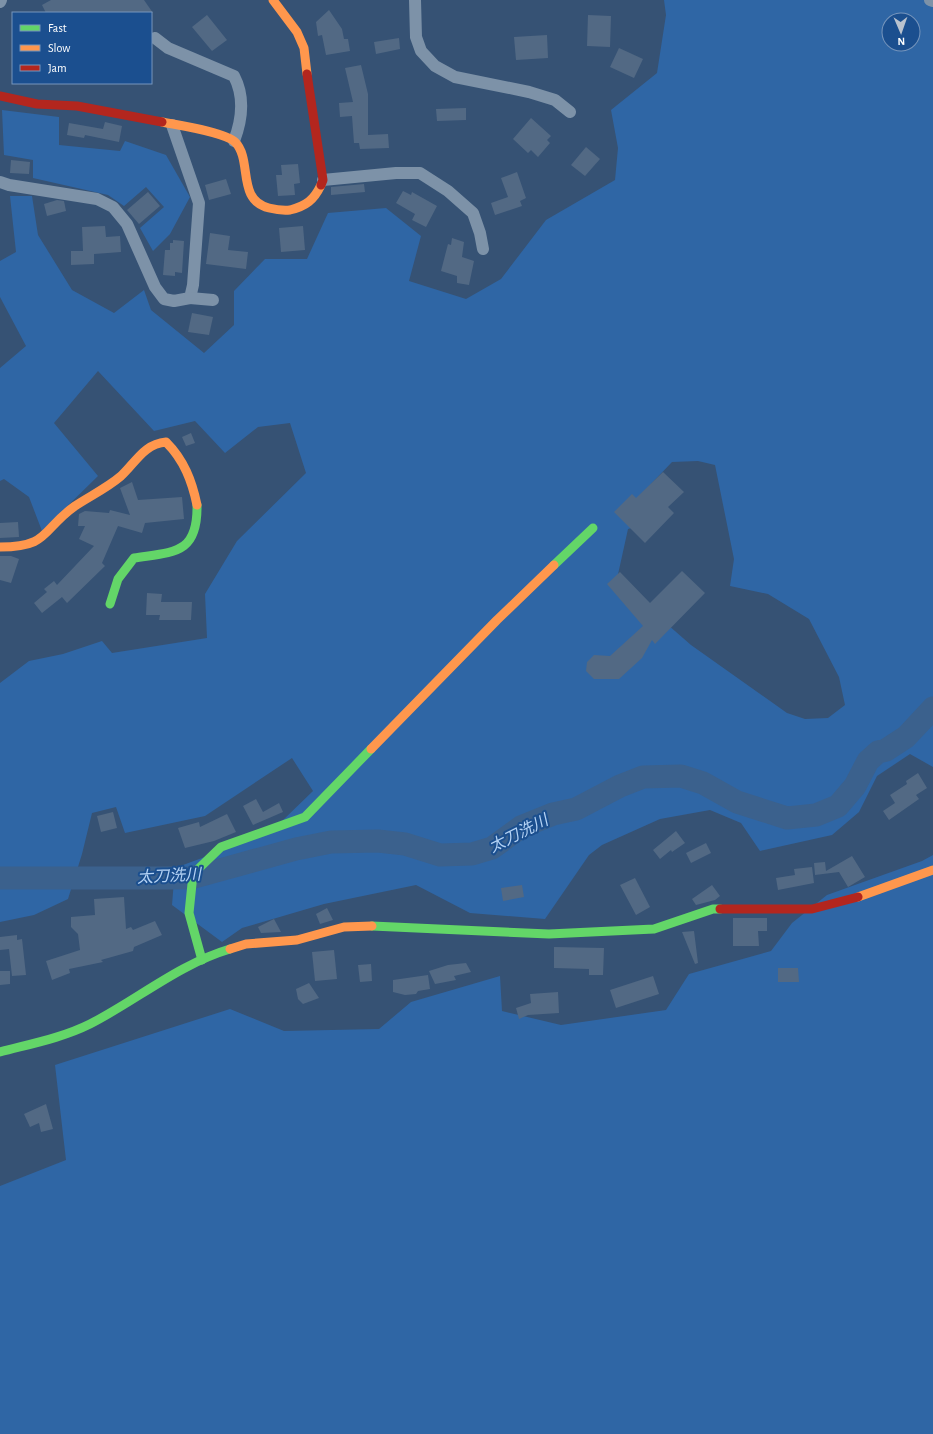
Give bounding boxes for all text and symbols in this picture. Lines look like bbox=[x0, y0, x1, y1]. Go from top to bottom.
legend bbox=[12, 12, 152, 84]
north arrow bbox=[881, 12, 921, 52]
text: Fast bbox=[48, 22, 67, 34]
text: N bbox=[897, 36, 905, 47]
text: Slow bbox=[48, 42, 70, 54]
text: Jam bbox=[48, 62, 67, 74]
water label: 太刀洗川 bbox=[486, 810, 552, 856]
water label: 太刀洗川 bbox=[137, 865, 203, 886]

